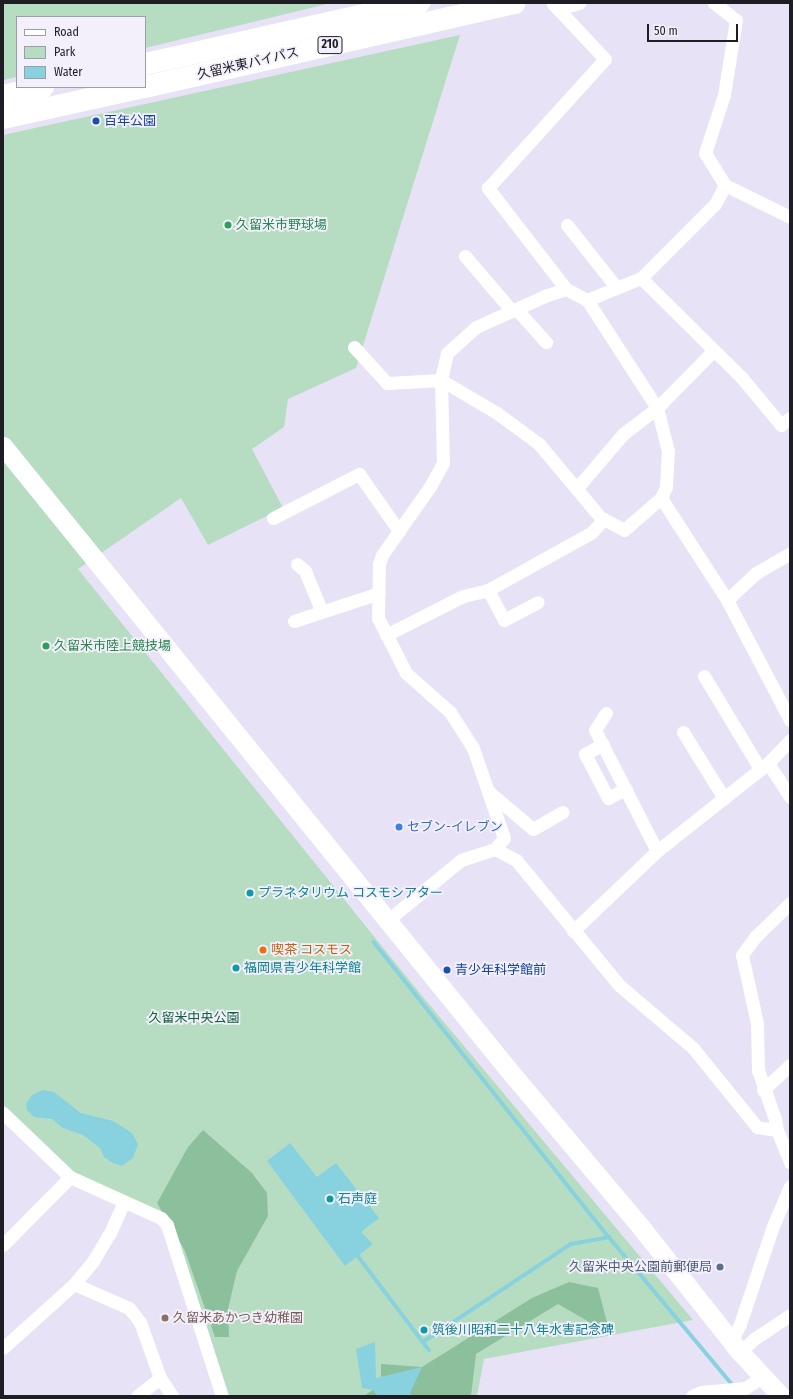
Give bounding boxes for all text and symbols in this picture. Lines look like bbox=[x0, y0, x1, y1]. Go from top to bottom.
legend bbox=[16, 16, 146, 88]
scale bar bbox=[649, 16, 740, 42]
text: 50 m bbox=[654, 24, 678, 38]
text: Road bbox=[54, 25, 79, 39]
road number: 210 bbox=[317, 35, 343, 55]
text: Park bbox=[54, 45, 75, 59]
street label: 久留米東バイパス bbox=[196, 45, 300, 83]
text: Water bbox=[54, 65, 82, 79]
place label: 百年公園 bbox=[104, 113, 156, 129]
marker: 百年公園 bbox=[91, 116, 101, 126]
place label: 久留米市野球場 bbox=[236, 217, 327, 233]
marker: 久留米市野球場 bbox=[223, 220, 233, 230]
place label: 久留米市陸上競技場 bbox=[54, 638, 171, 654]
marker: 久留米市陸上競技場 bbox=[41, 641, 51, 651]
place label: セブン-イレブン bbox=[407, 819, 503, 835]
marker: セブン-イレブン bbox=[394, 822, 404, 832]
place label: プラネタリウム コスモシアター bbox=[258, 885, 443, 901]
marker: プラネタリウム コスモシアター bbox=[245, 888, 255, 898]
place label: 喫茶 コスモス bbox=[271, 942, 352, 958]
marker: 喫茶 コスモス bbox=[258, 945, 268, 955]
place label: 福岡県青少年科学館 bbox=[244, 960, 361, 976]
place label: 青少年科学館前 bbox=[455, 962, 546, 978]
marker: 福岡県青少年科学館 bbox=[231, 963, 241, 973]
marker: 青少年科学館前 bbox=[442, 965, 452, 975]
park label: 久留米中央公園 bbox=[149, 1010, 239, 1026]
place label: 石声庭 bbox=[338, 1191, 377, 1207]
marker: 石声庭 bbox=[325, 1194, 335, 1204]
place label: 久留米中央公園前郵便局 bbox=[569, 1259, 712, 1275]
marker: 久留米中央公園前郵便局 bbox=[715, 1262, 725, 1272]
place label: 久留米あかつき幼稚園 bbox=[173, 1310, 303, 1326]
marker: 久留米あかつき幼稚園 bbox=[160, 1313, 170, 1323]
place label: 筑後川昭和二十八年水害記念碑 bbox=[432, 1322, 614, 1338]
marker: 筑後川昭和二十八年水害記念碑 bbox=[419, 1325, 429, 1335]

